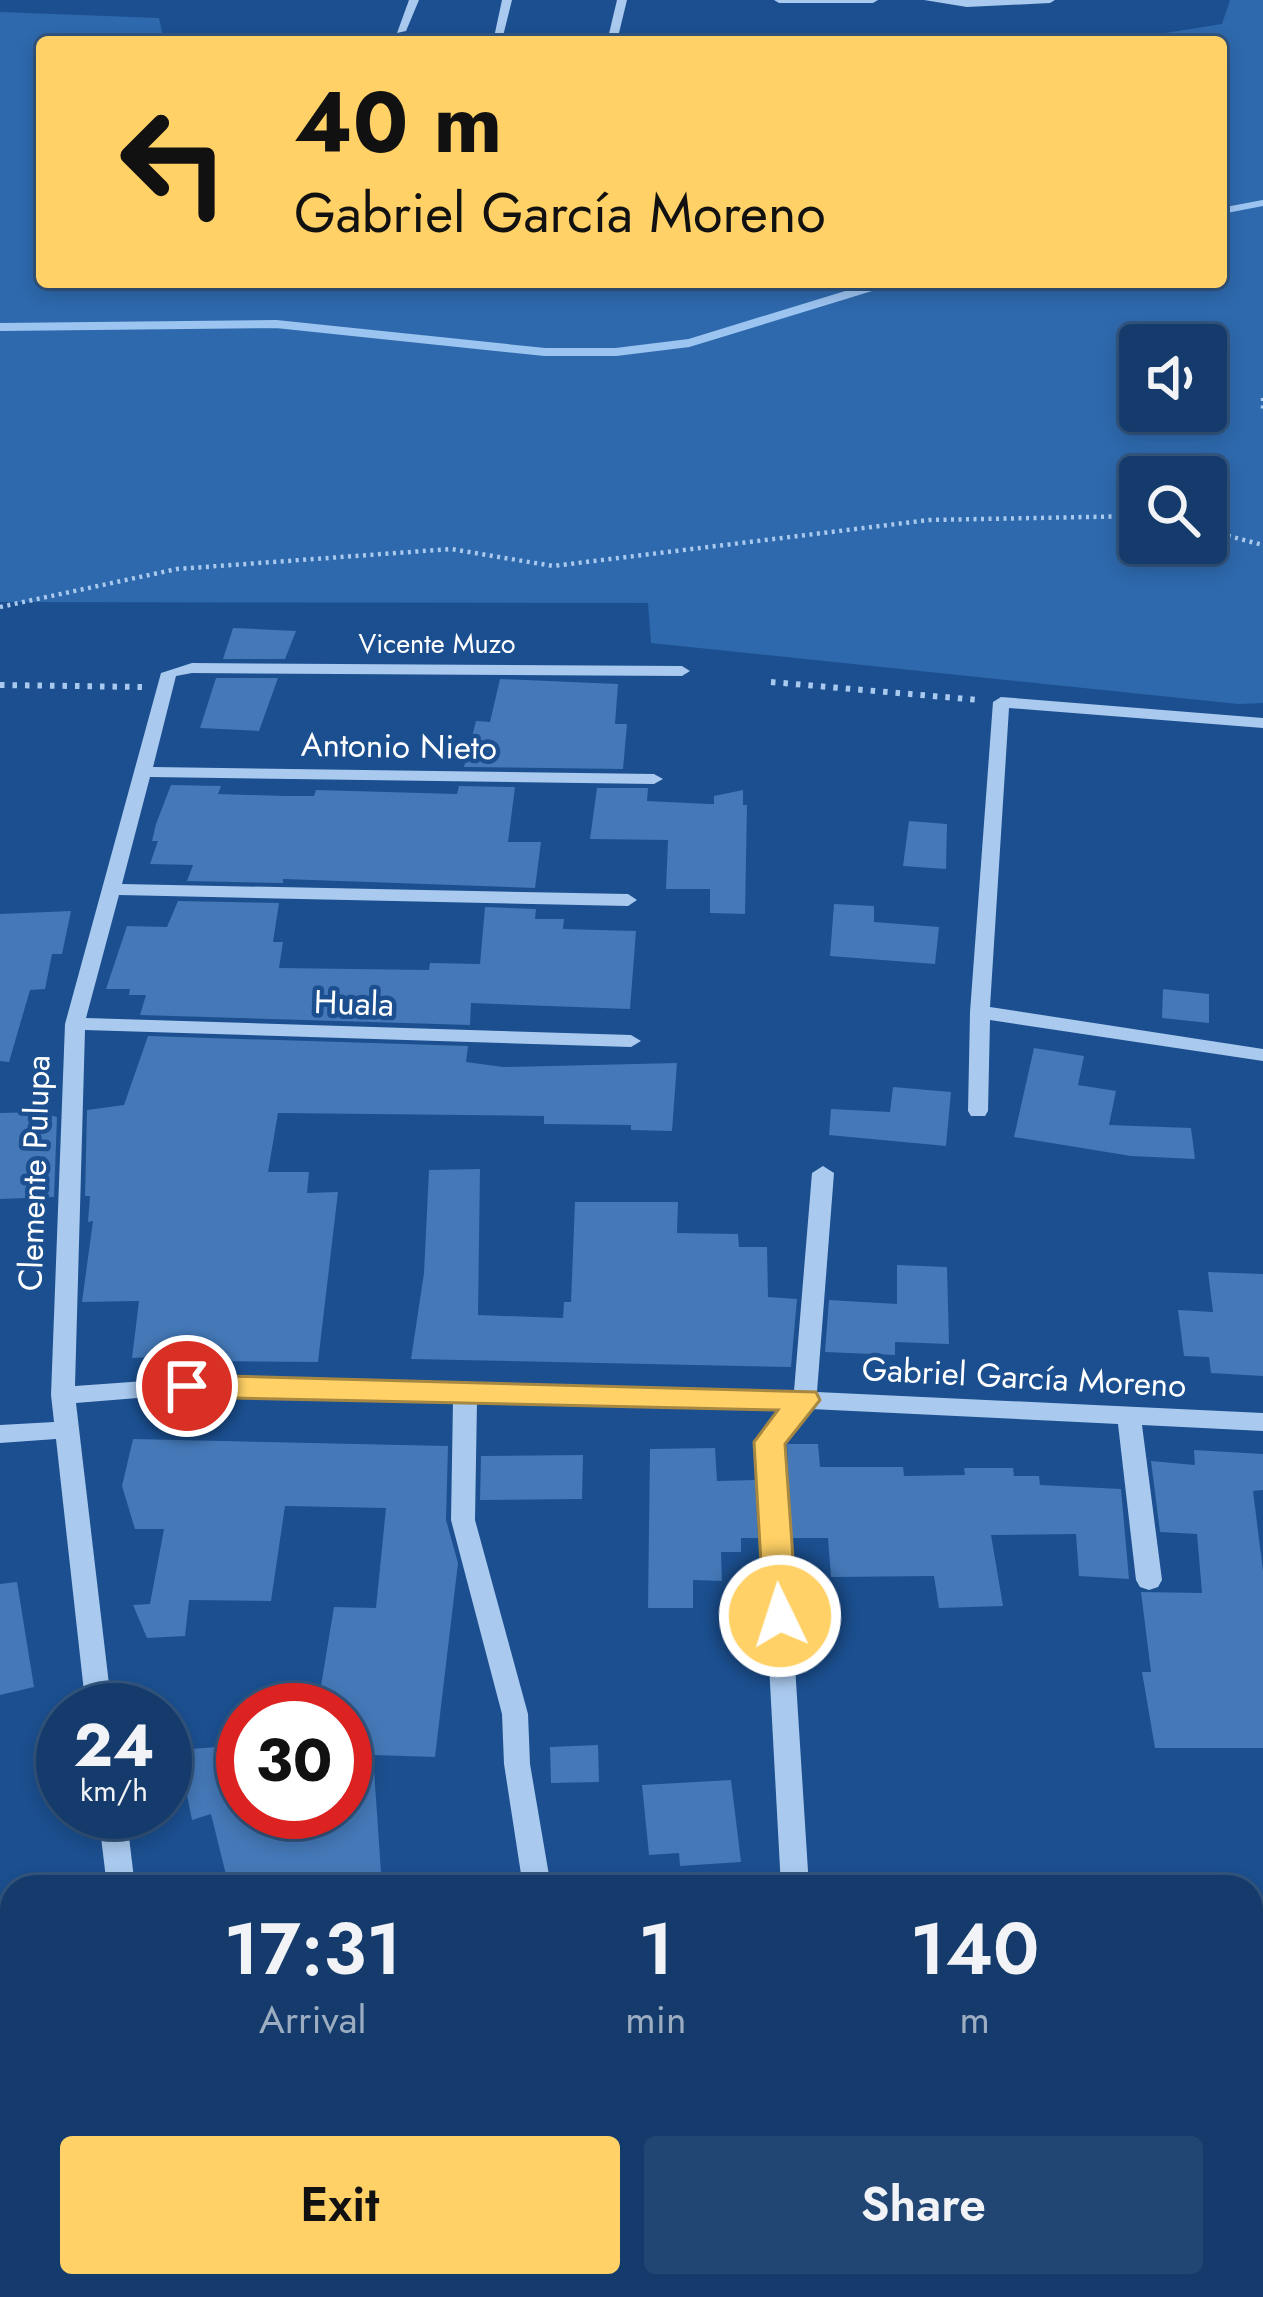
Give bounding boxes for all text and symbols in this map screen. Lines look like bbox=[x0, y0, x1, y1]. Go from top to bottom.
text: 40 m bbox=[294, 62, 502, 184]
icon: left bbox=[96, 84, 252, 240]
text: Gabriel García Moreno bbox=[294, 174, 826, 252]
map controls bbox=[1119, 324, 1227, 564]
button: sound bbox=[1119, 324, 1227, 432]
button: search bbox=[1119, 456, 1227, 564]
street label: Vicente Muzo bbox=[358, 624, 516, 663]
street label: Antonio Nieto bbox=[301, 721, 497, 771]
street label: Huala bbox=[313, 978, 395, 1028]
street label: Clemente Pulupa bbox=[6, 1054, 62, 1292]
pin bbox=[136, 1335, 238, 1437]
street label: Gabriel García Moreno bbox=[861, 1345, 1187, 1409]
icon: arrive bbox=[154, 1353, 220, 1419]
position arrow bbox=[717, 1553, 843, 1679]
speed limit sign: 30 bbox=[216, 1683, 372, 1839]
text: 24 bbox=[73, 1702, 155, 1789]
text: km/h bbox=[80, 1769, 148, 1812]
text: 17:31 bbox=[224, 1897, 402, 2001]
text: 1 bbox=[638, 1897, 674, 2001]
text: 140 bbox=[910, 1897, 1039, 2001]
text: Arrival bbox=[259, 1991, 366, 2048]
text: min bbox=[625, 1991, 686, 2048]
text: m bbox=[959, 1991, 990, 2048]
button: Exit bbox=[60, 2136, 620, 2274]
button: Share bbox=[644, 2136, 1203, 2274]

